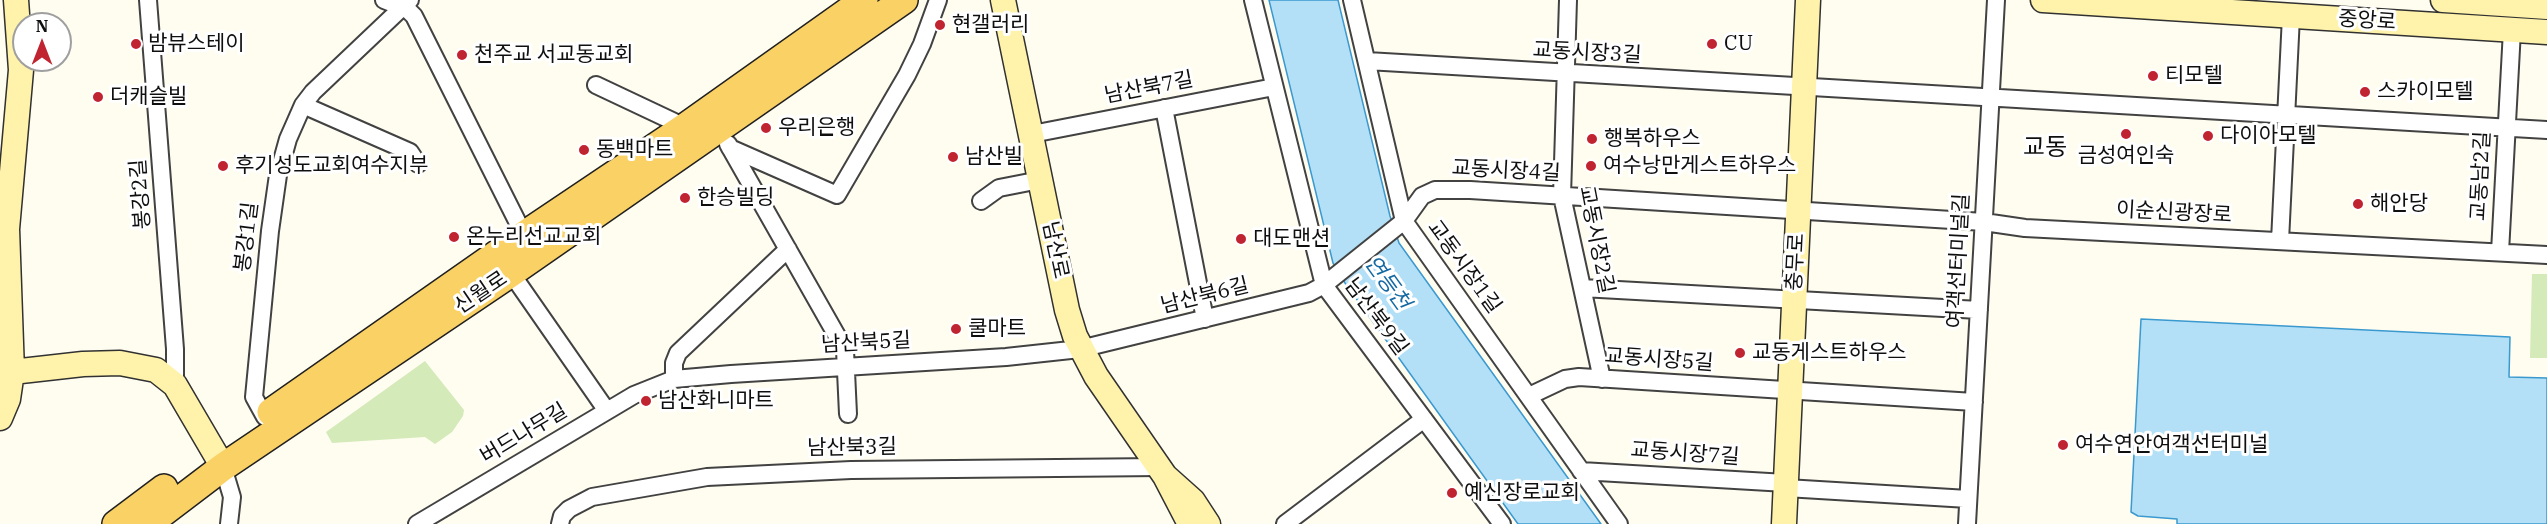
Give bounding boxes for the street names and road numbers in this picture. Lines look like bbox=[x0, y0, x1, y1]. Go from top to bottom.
street label: 중앙로 bbox=[2337, 6, 2397, 36]
street label: 교동시장3길 bbox=[1532, 38, 1642, 68]
street label: 남산북7길 bbox=[1102, 67, 1196, 109]
street label: 교동남2길 bbox=[2466, 130, 2496, 222]
street label: 교동시장4길 bbox=[1451, 156, 1561, 186]
street label: 봉강2길 bbox=[126, 158, 156, 230]
street label: 교동시장2길 bbox=[1573, 184, 1619, 296]
street label: 여객선터미널길 bbox=[1943, 193, 1975, 329]
street label: 이순신광장로 bbox=[2115, 197, 2233, 229]
street label: 봉강1길 bbox=[230, 200, 264, 274]
street label: 교동시장1길 bbox=[1422, 215, 1506, 319]
street label: 남산로 bbox=[1037, 219, 1073, 281]
street label: 충무로 bbox=[1782, 232, 1810, 292]
street label: 신월로 bbox=[450, 266, 512, 320]
street label: 남산북6길 bbox=[1158, 273, 1252, 319]
street label: 남산북9길 bbox=[1339, 274, 1413, 360]
street label: 남산북5길 bbox=[820, 328, 912, 358]
street label: 교동시장5길 bbox=[1604, 344, 1714, 376]
street label: 버드나무길 bbox=[476, 398, 572, 470]
street label: 남산북3길 bbox=[807, 435, 897, 461]
street label: 교동시장7길 bbox=[1630, 438, 1740, 470]

